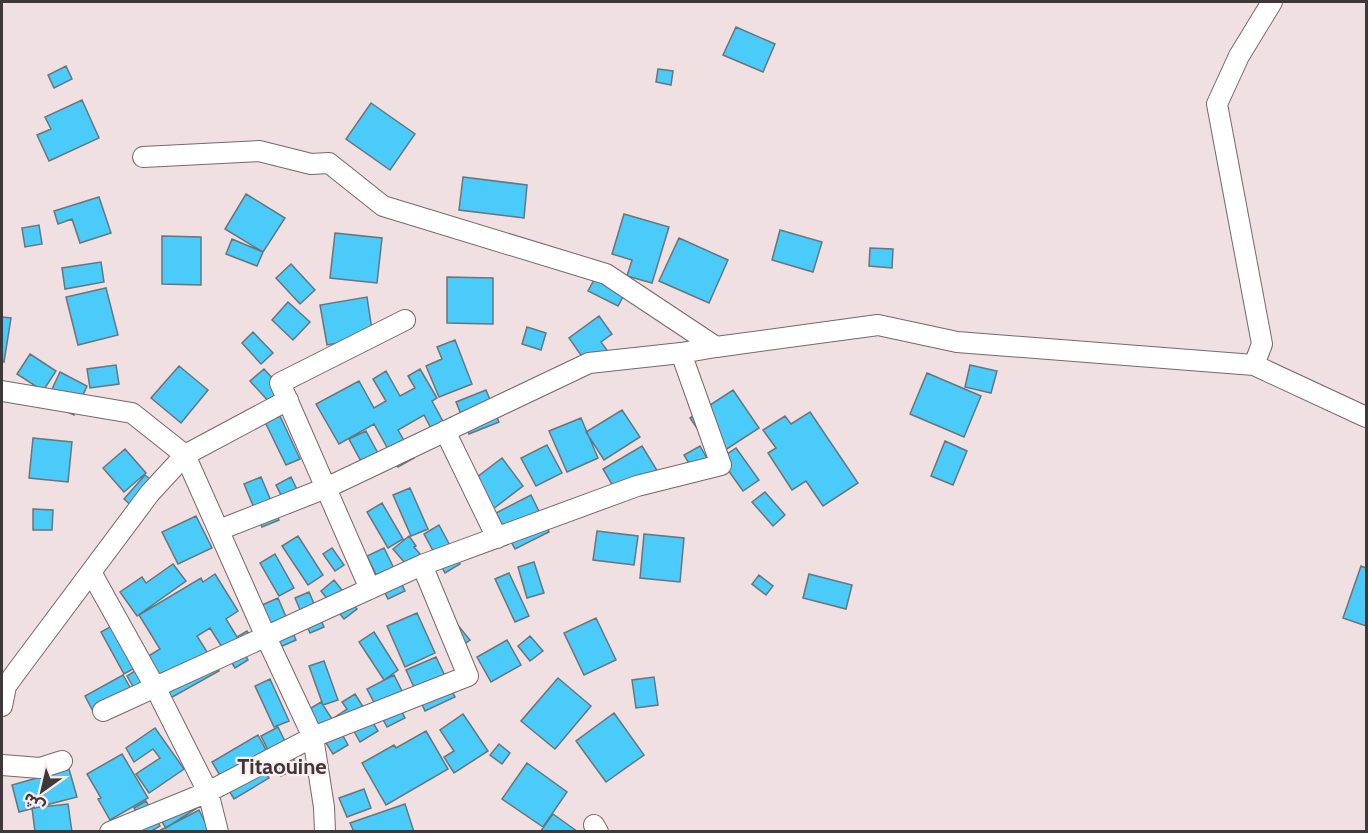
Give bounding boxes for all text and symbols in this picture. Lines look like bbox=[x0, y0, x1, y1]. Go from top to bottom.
district label: Titaouine bbox=[237, 753, 327, 780]
north arrow bbox=[12, 761, 72, 821]
text: ش bbox=[19, 789, 48, 817]

